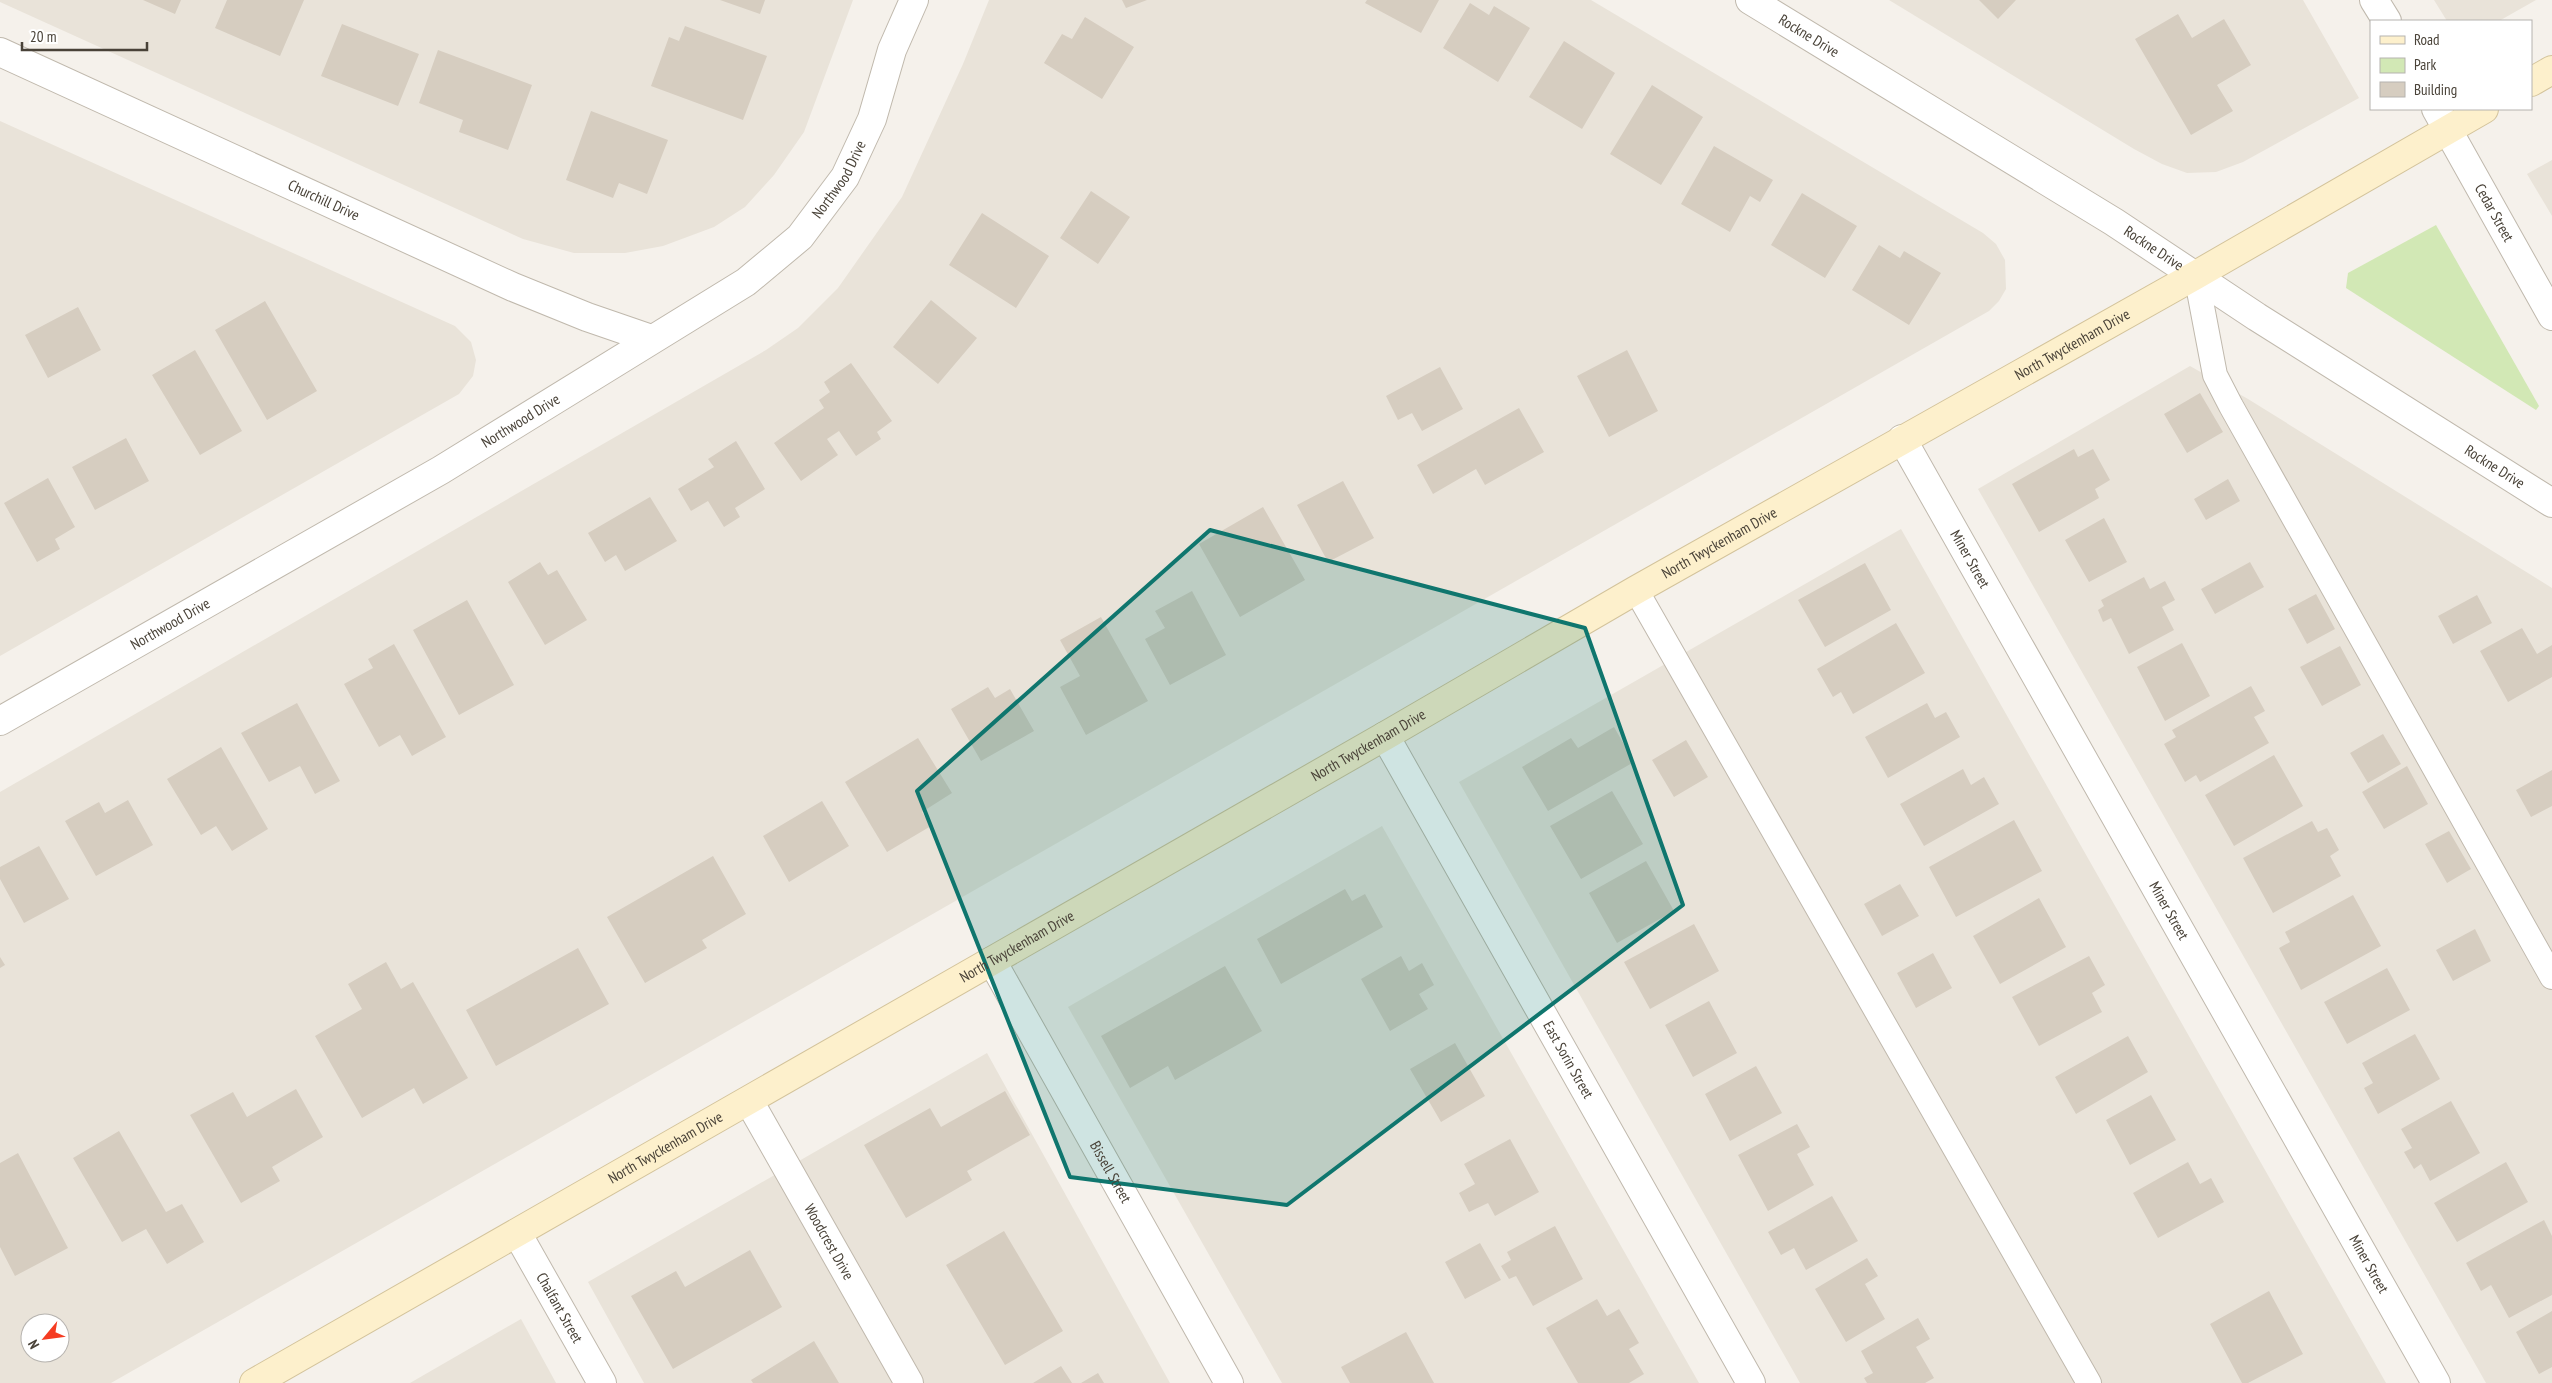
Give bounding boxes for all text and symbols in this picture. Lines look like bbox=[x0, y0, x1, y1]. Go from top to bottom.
street label: Rockne Drive bbox=[1775, 10, 1843, 61]
scale bar bbox=[22, 20, 148, 52]
legend bbox=[2370, 20, 2532, 110]
text: 20 m bbox=[30, 27, 56, 46]
text: Road bbox=[2414, 30, 2440, 49]
text: Park bbox=[2414, 55, 2436, 74]
text: Building bbox=[2414, 80, 2457, 99]
street label: Northwood Drive bbox=[807, 137, 870, 222]
street label: Churchill Drive bbox=[285, 175, 363, 224]
street label: Cedar Street bbox=[2471, 180, 2518, 245]
street label: Rockne Drive bbox=[2121, 221, 2187, 275]
street label: North Twyckenham Drive bbox=[2011, 304, 2133, 384]
street label: Northwood Drive bbox=[478, 389, 563, 452]
street label: Rockne Drive bbox=[2461, 440, 2529, 492]
street label: North Twyckenham Drive bbox=[1658, 503, 1780, 583]
street label: Miner Street bbox=[1946, 526, 1994, 591]
street label: Northwood Drive bbox=[127, 593, 213, 654]
street label: North Twyckenham Drive bbox=[1308, 704, 1429, 785]
street label: Miner Street bbox=[2145, 878, 2193, 943]
street label: North Twyckenham Drive bbox=[956, 906, 1077, 986]
street label: East Sorin Street bbox=[1539, 1017, 1598, 1102]
street label: North Twyckenham Drive bbox=[604, 1107, 726, 1188]
street label: Bissell Street bbox=[1086, 1137, 1136, 1206]
street label: Woodcrest Drive bbox=[800, 1200, 858, 1283]
street label: Miner Street bbox=[2345, 1231, 2393, 1296]
street label: Chalfant Street bbox=[532, 1269, 587, 1346]
north arrow bbox=[20, 1313, 70, 1363]
text: N bbox=[24, 1337, 43, 1352]

